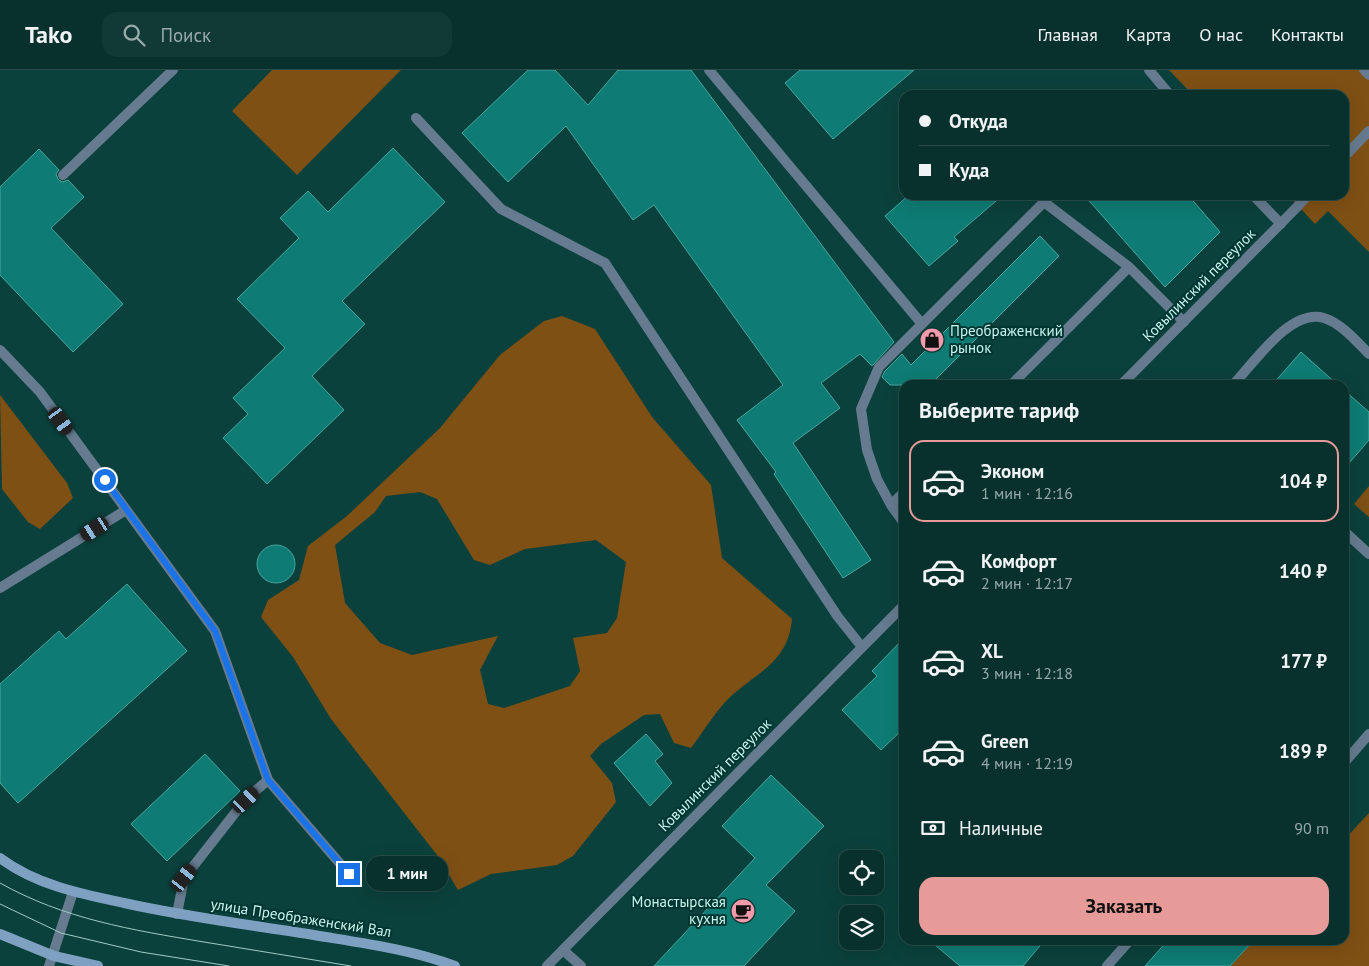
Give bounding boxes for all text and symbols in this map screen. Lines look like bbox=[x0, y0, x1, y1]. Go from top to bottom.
search box bbox=[102, 12, 452, 57]
text: Tako bbox=[25, 19, 72, 50]
icon: search bbox=[120, 21, 148, 49]
text: Поиск bbox=[160, 23, 211, 47]
text: Главная bbox=[1037, 23, 1098, 46]
text: Карта bbox=[1126, 23, 1171, 46]
text: О нас bbox=[1199, 23, 1243, 46]
text: Контакты bbox=[1271, 23, 1344, 46]
text: Откуда bbox=[949, 109, 1008, 133]
text: Куда bbox=[949, 158, 989, 182]
street label: Ковылинский переулок bbox=[1138, 223, 1260, 345]
place label: Преображенский рынок bbox=[950, 321, 1063, 357]
shop icon: Преображенский рынок bbox=[919, 327, 945, 353]
text: Выберите тариф bbox=[919, 396, 1079, 424]
car bbox=[46, 404, 75, 438]
icon: car bbox=[921, 459, 966, 504]
text: Эконом bbox=[981, 459, 1044, 483]
route start bbox=[94, 469, 116, 491]
text: 104 ₽ bbox=[1279, 469, 1327, 493]
text: 1 мин · 12:16 bbox=[981, 483, 1073, 503]
car bbox=[78, 515, 111, 543]
icon: car bbox=[921, 549, 966, 594]
text: Комфорт bbox=[981, 549, 1057, 573]
text: 140 ₽ bbox=[1279, 559, 1327, 583]
text: 2 мин · 12:17 bbox=[981, 573, 1073, 593]
icon: car bbox=[921, 639, 966, 684]
text: XL bbox=[981, 639, 1003, 663]
text: 177 ₽ bbox=[1280, 649, 1327, 673]
text: 3 мин · 12:18 bbox=[981, 663, 1073, 683]
street label: Ковылинский переулок bbox=[654, 713, 776, 835]
icon: car bbox=[921, 729, 966, 774]
text: Green bbox=[981, 729, 1029, 753]
text: 189 ₽ bbox=[1279, 739, 1327, 763]
text: 4 мин · 12:19 bbox=[981, 753, 1073, 773]
car bbox=[229, 784, 262, 816]
icon: cash bbox=[919, 814, 947, 842]
text: Наличные bbox=[959, 816, 1043, 840]
text: 90 m bbox=[1294, 818, 1329, 838]
map controls bbox=[839, 850, 884, 950]
button: locate bbox=[839, 850, 884, 895]
callout: 1 мин bbox=[366, 856, 449, 892]
car bbox=[168, 862, 199, 894]
route end bbox=[338, 863, 360, 885]
text: 1 мин bbox=[386, 863, 428, 883]
button: Заказать bbox=[919, 877, 1329, 935]
place label: Монастырская кухня bbox=[632, 892, 726, 928]
street label: улица Преображенский Вал bbox=[209, 894, 393, 941]
cafe icon: Монастырская кухня bbox=[730, 898, 756, 924]
button: layers bbox=[839, 905, 884, 950]

